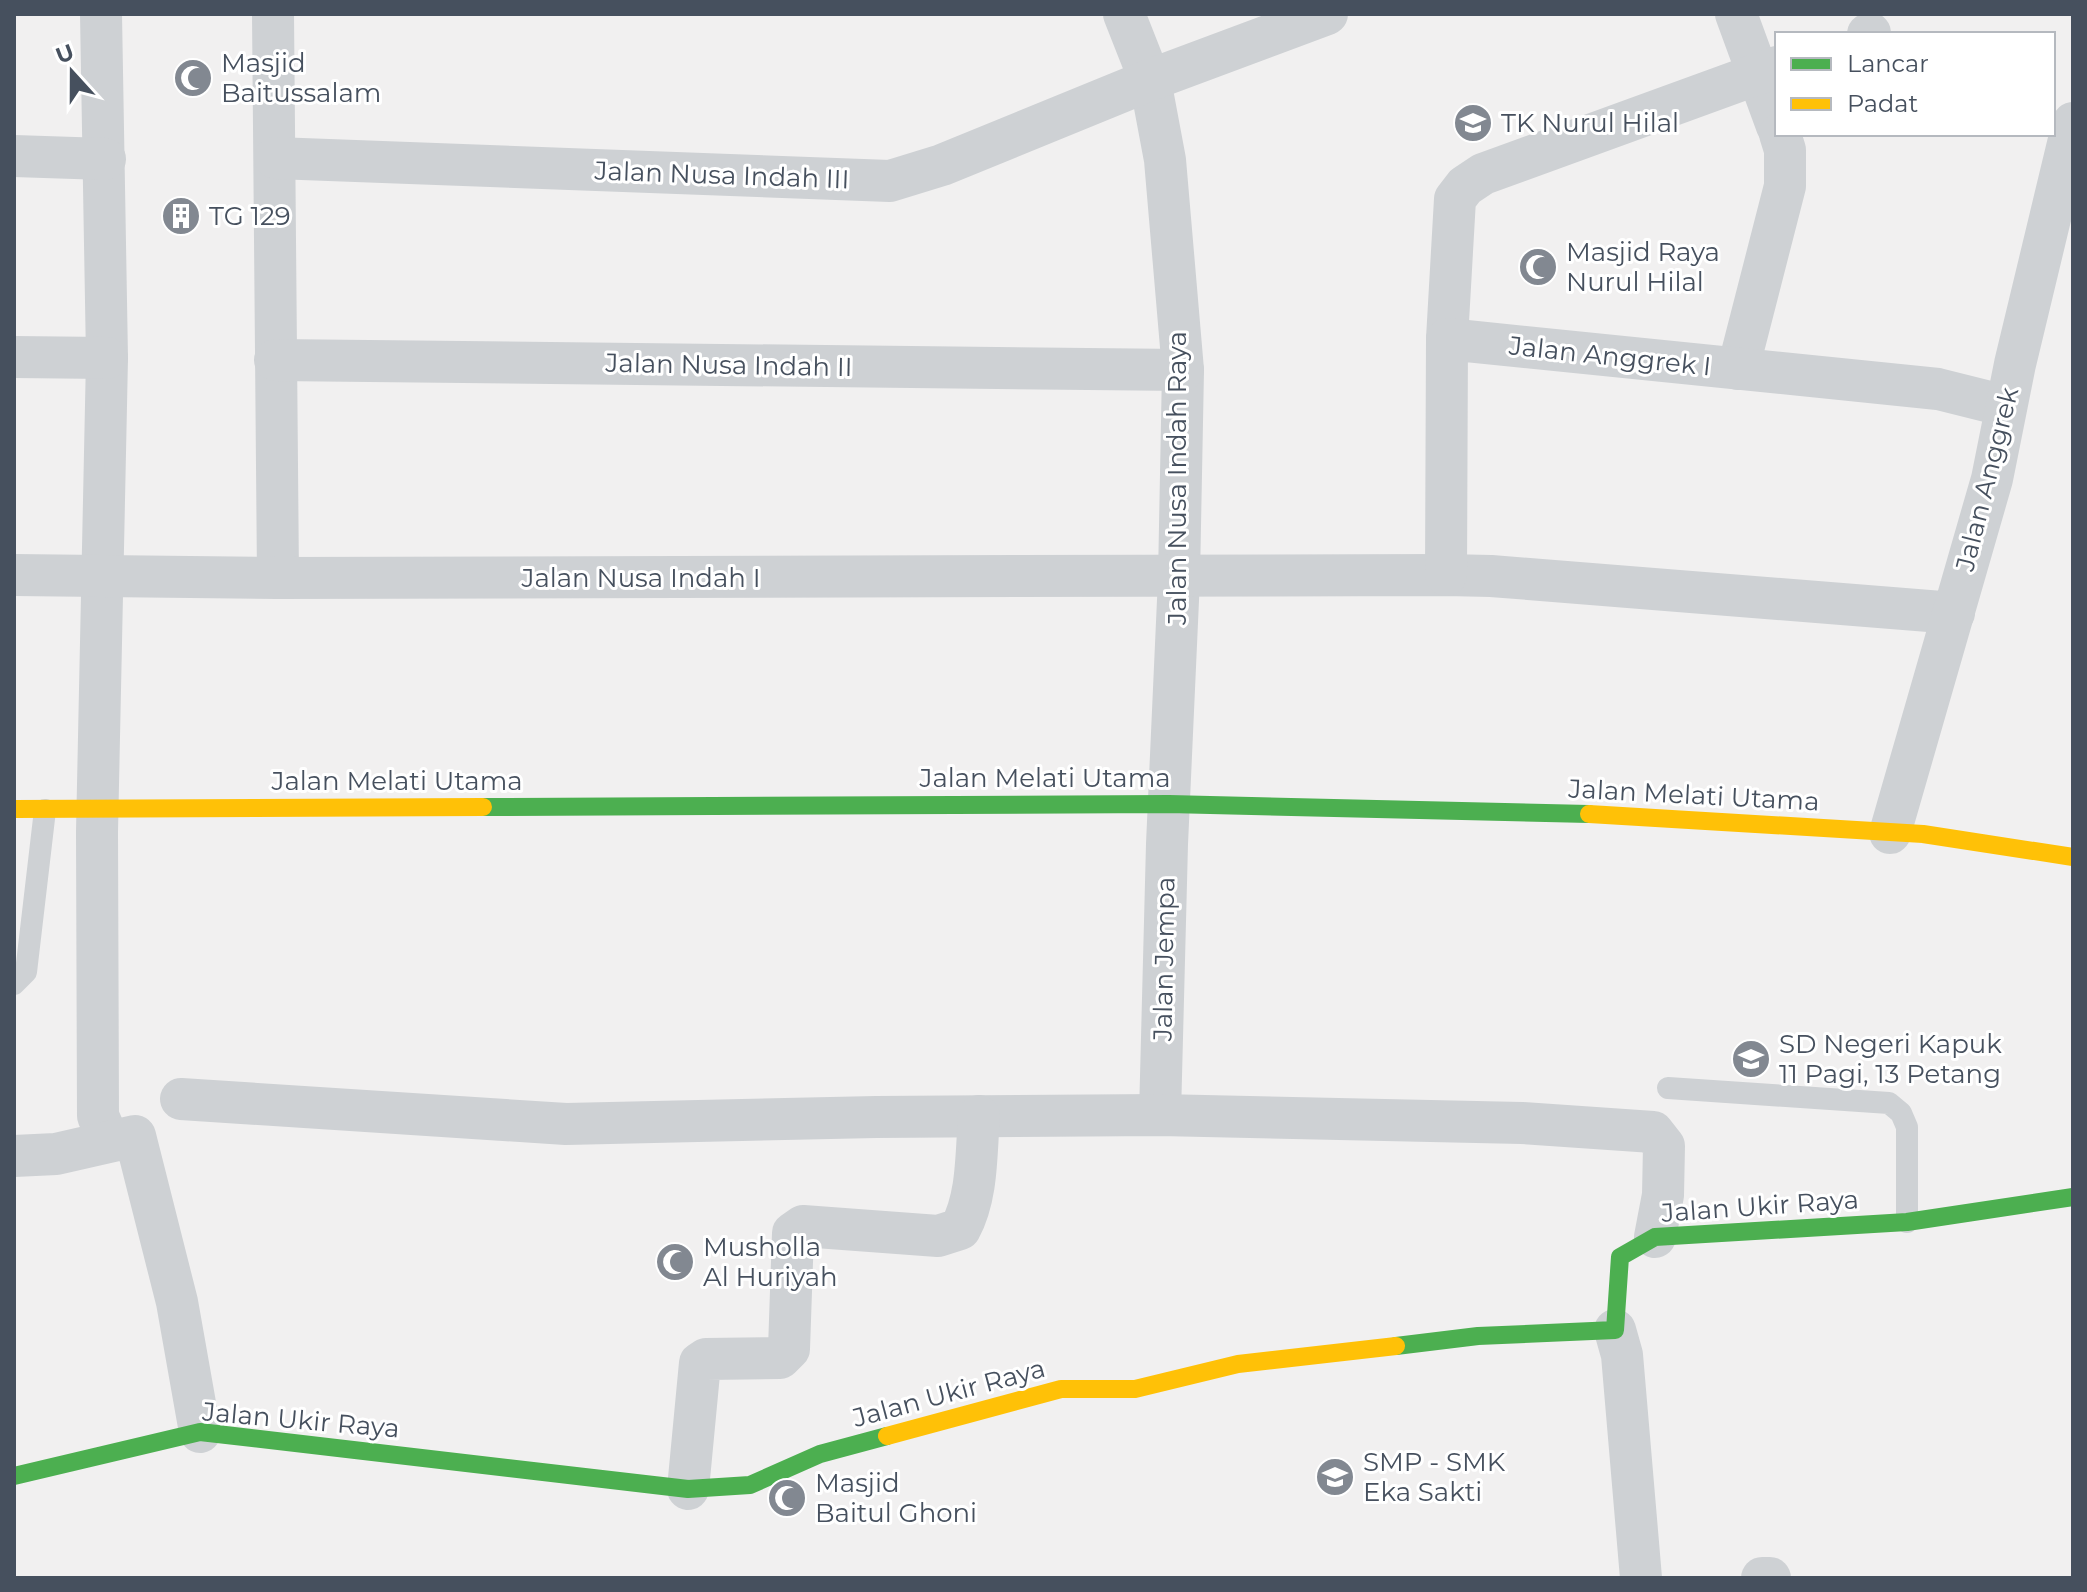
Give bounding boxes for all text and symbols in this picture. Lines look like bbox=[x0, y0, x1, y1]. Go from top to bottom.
north arrow bbox=[32, 32, 112, 112]
legend bbox=[1775, 32, 2055, 136]
text: U bbox=[52, 38, 78, 70]
place label: Masjid Baitussalam bbox=[221, 47, 381, 109]
text: Lancar bbox=[1847, 49, 1929, 78]
mosque icon: Masjid Baitussalam bbox=[172, 57, 214, 99]
text: Padat bbox=[1847, 89, 1918, 118]
school or university icon: TK Nurul Hilal bbox=[1452, 102, 1494, 144]
place label: TK Nurul Hilal bbox=[1501, 107, 1679, 139]
street label: Jalan Nusa Indah III bbox=[593, 155, 850, 195]
building icon: TG 129 bbox=[160, 195, 202, 237]
place label: TG 129 bbox=[209, 200, 291, 232]
place label: Masjid Raya Nurul Hilal bbox=[1566, 236, 1720, 298]
mosque icon: Masjid Raya Nurul Hilal bbox=[1517, 246, 1559, 288]
street label: Jalan Anggrek I bbox=[1506, 329, 1713, 383]
street label: Jalan Nusa Indah Raya bbox=[1161, 331, 1193, 626]
street label: Jalan Nusa Indah II bbox=[604, 347, 853, 383]
street label: Jalan Anggrek bbox=[1948, 383, 2025, 575]
street label: Jalan Nusa Indah I bbox=[520, 562, 761, 594]
street label: Jalan Melati Utama bbox=[918, 762, 1171, 794]
street label: Jalan Melati Utama bbox=[270, 765, 523, 797]
street label: Jalan Melati Utama bbox=[1567, 772, 1820, 818]
street label: Jalan Jempa bbox=[1147, 877, 1181, 1042]
place label: SD Negeri Kapuk 11 Pagi, 13 Petang bbox=[1779, 1028, 2002, 1090]
school or university icon: SD Negeri Kapuk 11 Pagi, 13 Petang bbox=[1730, 1038, 1772, 1080]
street label: Jalan Ukir Raya bbox=[1659, 1183, 1860, 1229]
place label: Musholla Al Huriyah bbox=[703, 1231, 838, 1293]
mosque icon: Musholla Al Huriyah bbox=[654, 1241, 696, 1283]
street label: Jalan Ukir Raya bbox=[848, 1352, 1049, 1434]
street label: Jalan Ukir Raya bbox=[200, 1395, 401, 1445]
place label: SMP - SMK Eka Sakti bbox=[1363, 1446, 1506, 1508]
school or university icon: SMP - SMK Eka Sakti bbox=[1314, 1456, 1356, 1498]
place label: Masjid Baitul Ghoni bbox=[815, 1467, 977, 1529]
mosque icon: Masjid Baitul Ghoni bbox=[766, 1477, 808, 1519]

